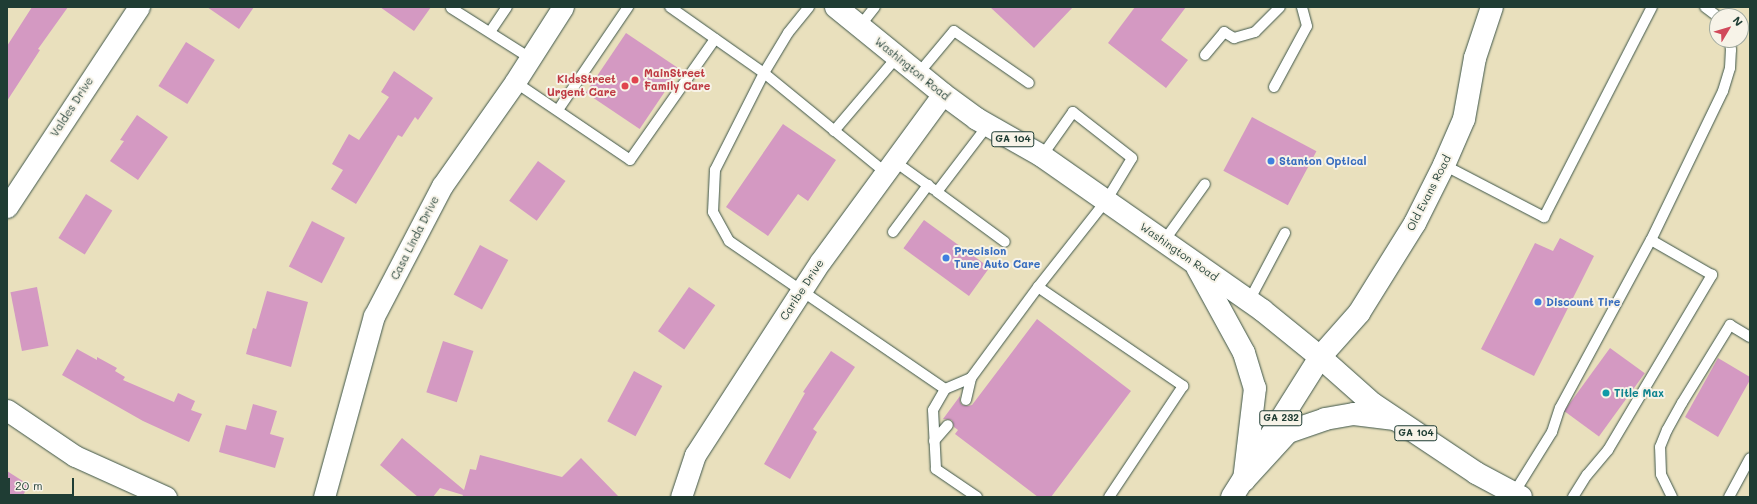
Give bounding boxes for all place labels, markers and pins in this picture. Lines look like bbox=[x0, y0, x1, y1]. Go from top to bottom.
place label: MainStreet Family Care bbox=[644, 67, 710, 93]
place label: KidsStreet Urgent Care bbox=[547, 73, 616, 99]
marker: MainStreet Family Care bbox=[629, 74, 641, 86]
marker: KidsStreet Urgent Care bbox=[619, 80, 631, 92]
place label: Stanton Optical bbox=[1279, 154, 1366, 168]
marker: Stanton Optical bbox=[1266, 156, 1276, 166]
place label: Precision Tune Auto Care bbox=[954, 245, 1040, 271]
marker: Precision Tune Auto Care bbox=[941, 253, 951, 263]
place label: Discount Tire bbox=[1546, 295, 1620, 309]
marker: Discount Tire bbox=[1533, 297, 1543, 307]
place label: Title Max bbox=[1614, 386, 1664, 400]
marker: Title Max bbox=[1601, 388, 1611, 398]

